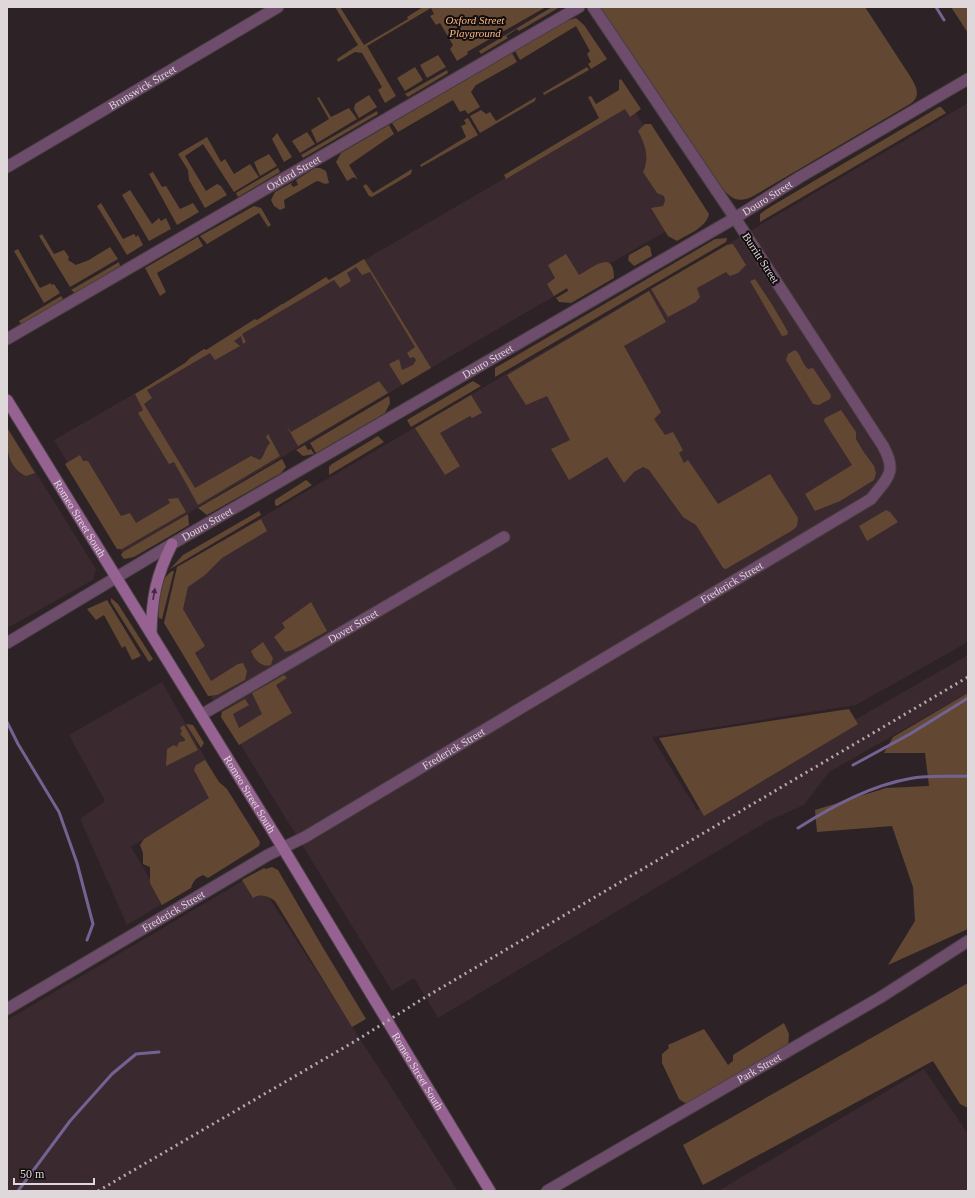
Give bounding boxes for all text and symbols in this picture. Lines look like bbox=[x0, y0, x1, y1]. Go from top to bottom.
park label: Oxford Street Playground bbox=[446, 14, 505, 39]
street label: Brunswick Street bbox=[106, 63, 178, 112]
street label: Oxford Street bbox=[264, 153, 322, 193]
street label: Douro Street bbox=[740, 178, 794, 218]
street label: Burritt Street bbox=[740, 231, 782, 285]
street label: Douro Street bbox=[460, 342, 515, 381]
street label: Romeo Street South bbox=[52, 477, 109, 560]
street label: Douro Street bbox=[180, 504, 235, 543]
street label: Frederick Street bbox=[698, 559, 765, 606]
one-way arrow bbox=[151, 588, 157, 600]
street label: Dover Street bbox=[326, 607, 380, 645]
street label: Frederick Street bbox=[420, 725, 487, 772]
street label: Romeo Street South bbox=[221, 753, 278, 836]
street label: Frederick Street bbox=[140, 888, 207, 934]
street label: Romeo Street South bbox=[390, 1030, 446, 1113]
street label: Park Street bbox=[735, 1051, 783, 1085]
scale bar bbox=[14, 1160, 94, 1186]
text: 50 m bbox=[20, 1167, 45, 1181]

